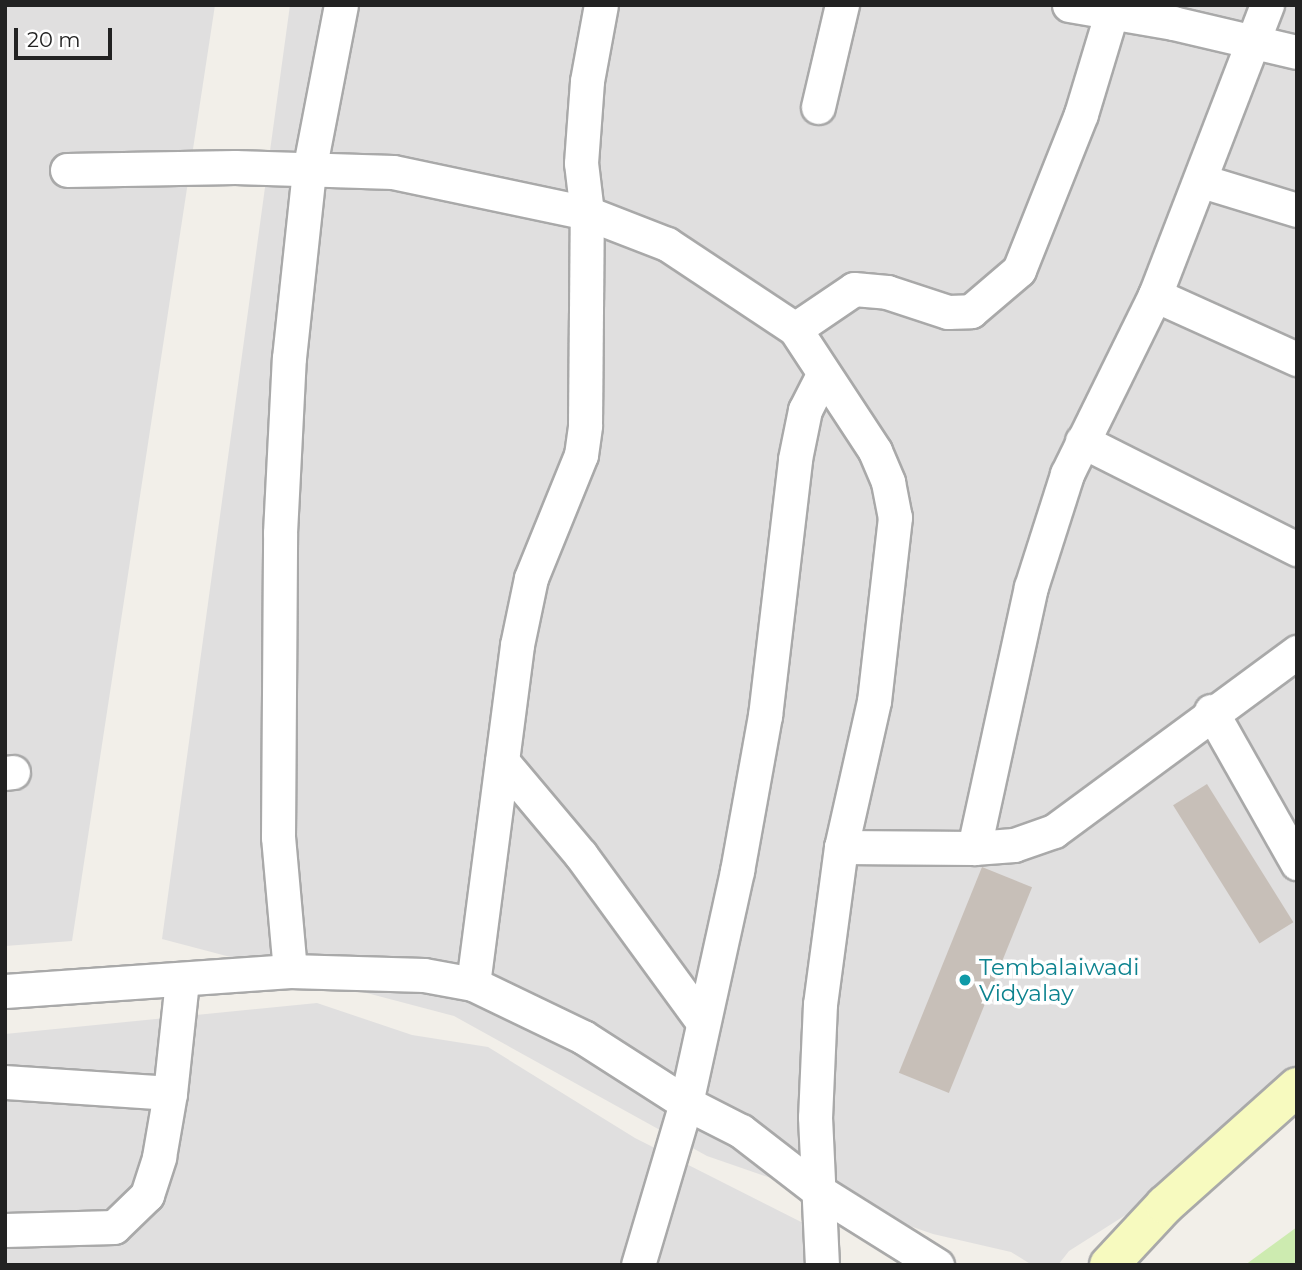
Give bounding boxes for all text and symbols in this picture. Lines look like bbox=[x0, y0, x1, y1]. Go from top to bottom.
scale bar bbox=[18, 14, 116, 58]
text: 20 m bbox=[27, 27, 81, 52]
place label: Tembalaiwadi Vidyalay bbox=[979, 953, 1139, 1007]
marker: Tembalaiwadi Vidyalay bbox=[957, 972, 973, 988]

